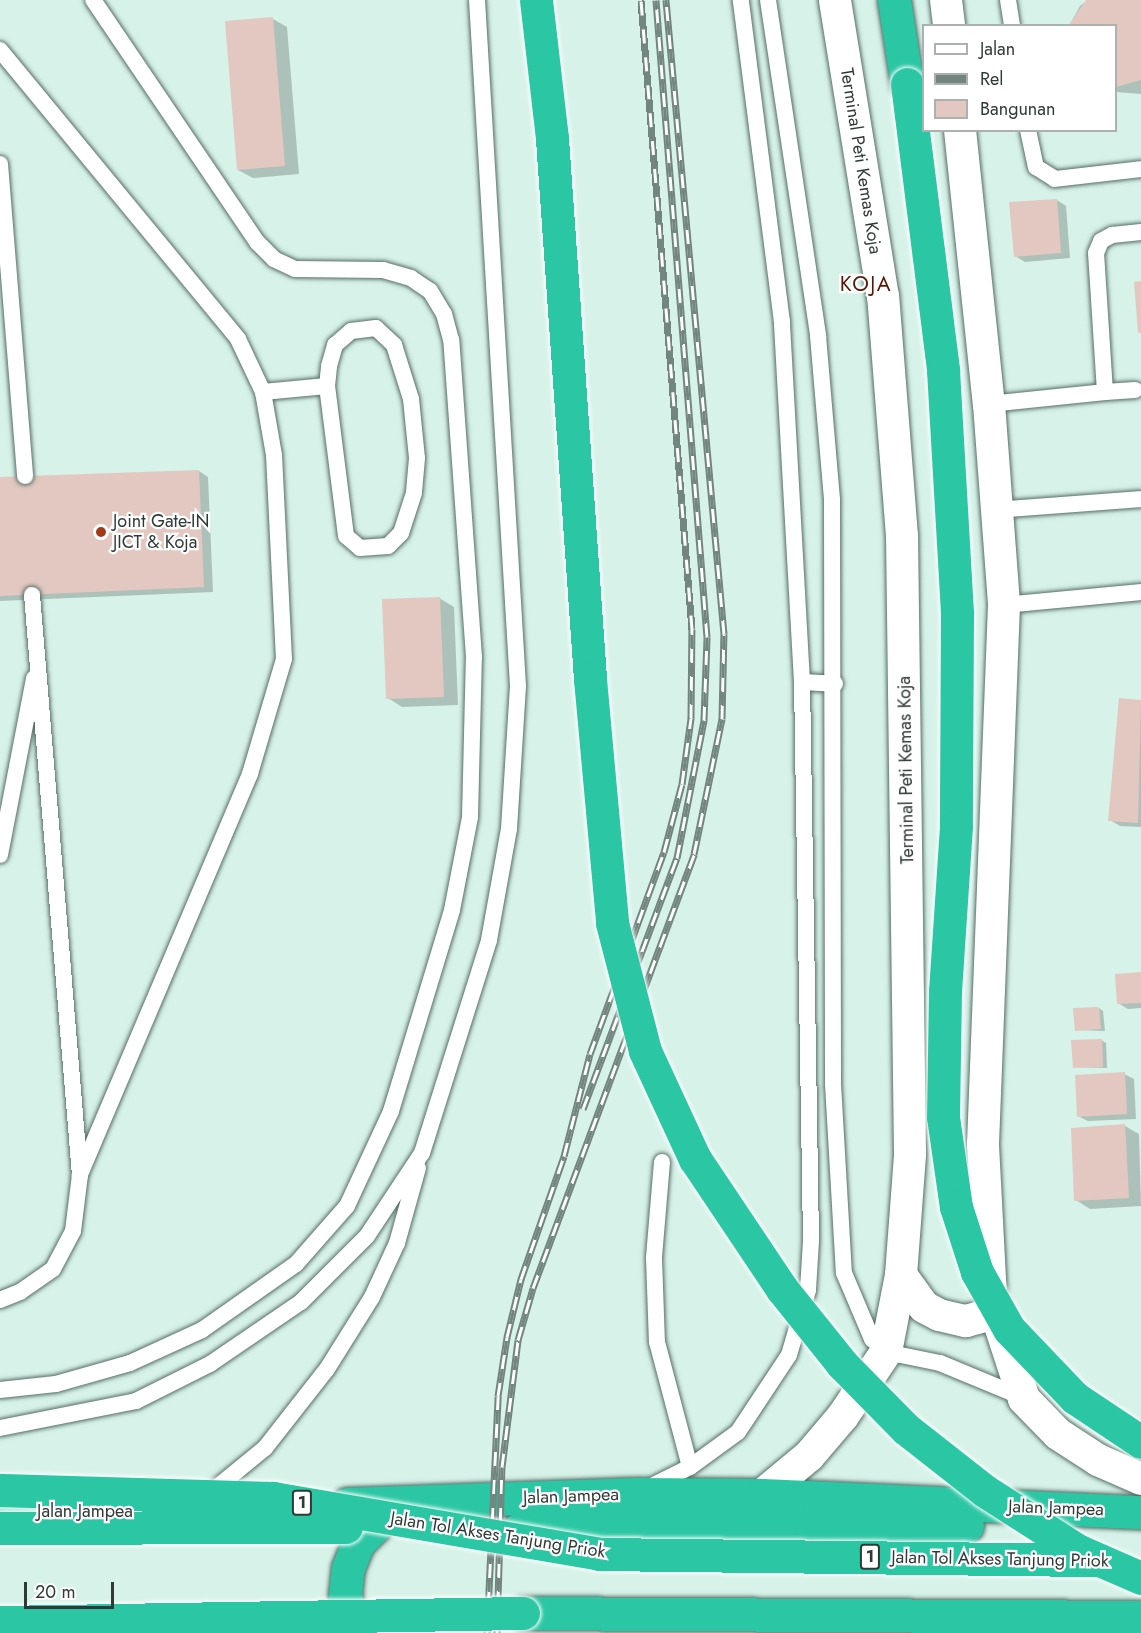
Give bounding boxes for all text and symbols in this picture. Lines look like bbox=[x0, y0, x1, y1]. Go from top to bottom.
legend bbox=[922, 24, 1117, 132]
text: Jalan bbox=[980, 36, 1015, 62]
street label: Terminal Peti Kemas Koja bbox=[836, 66, 886, 256]
text: Rel bbox=[980, 66, 1004, 92]
text: Bangunan bbox=[980, 96, 1055, 122]
district label: KOJA bbox=[840, 271, 892, 297]
place label: Joint Gate-IN JICT & Koja bbox=[113, 511, 209, 554]
marker: Joint Gate-IN JICT & Koja bbox=[94, 525, 108, 539]
street label: Terminal Peti Kemas Koja bbox=[894, 676, 918, 864]
street label: Jalan Jampea bbox=[523, 1484, 619, 1508]
road number: 1 bbox=[292, 1490, 312, 1516]
street label: Jalan Jampea bbox=[1008, 1496, 1104, 1520]
street label: Jalan Jampea bbox=[37, 1500, 133, 1522]
street label: Jalan Tol Akses Tanjung Priok bbox=[389, 1507, 607, 1563]
road number: 1 bbox=[860, 1544, 880, 1570]
street label: Jalan Tol Akses Tanjung Priok bbox=[891, 1546, 1109, 1572]
scale bar bbox=[27, 1570, 117, 1608]
text: 20 m bbox=[35, 1579, 75, 1605]

